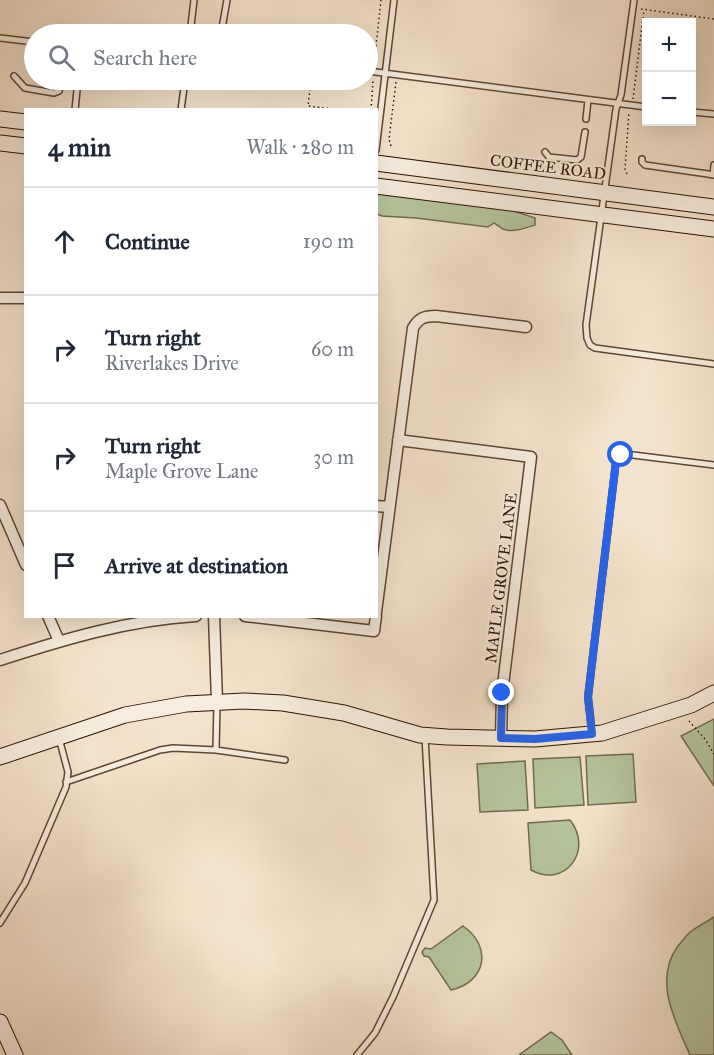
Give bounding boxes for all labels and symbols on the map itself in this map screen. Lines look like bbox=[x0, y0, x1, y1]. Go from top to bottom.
street label: COFFEE ROAD bbox=[489, 150, 607, 184]
route start bbox=[607, 441, 633, 467]
street label: MAPLE GROVE LANE bbox=[481, 492, 521, 664]
route end bbox=[488, 679, 514, 705]

